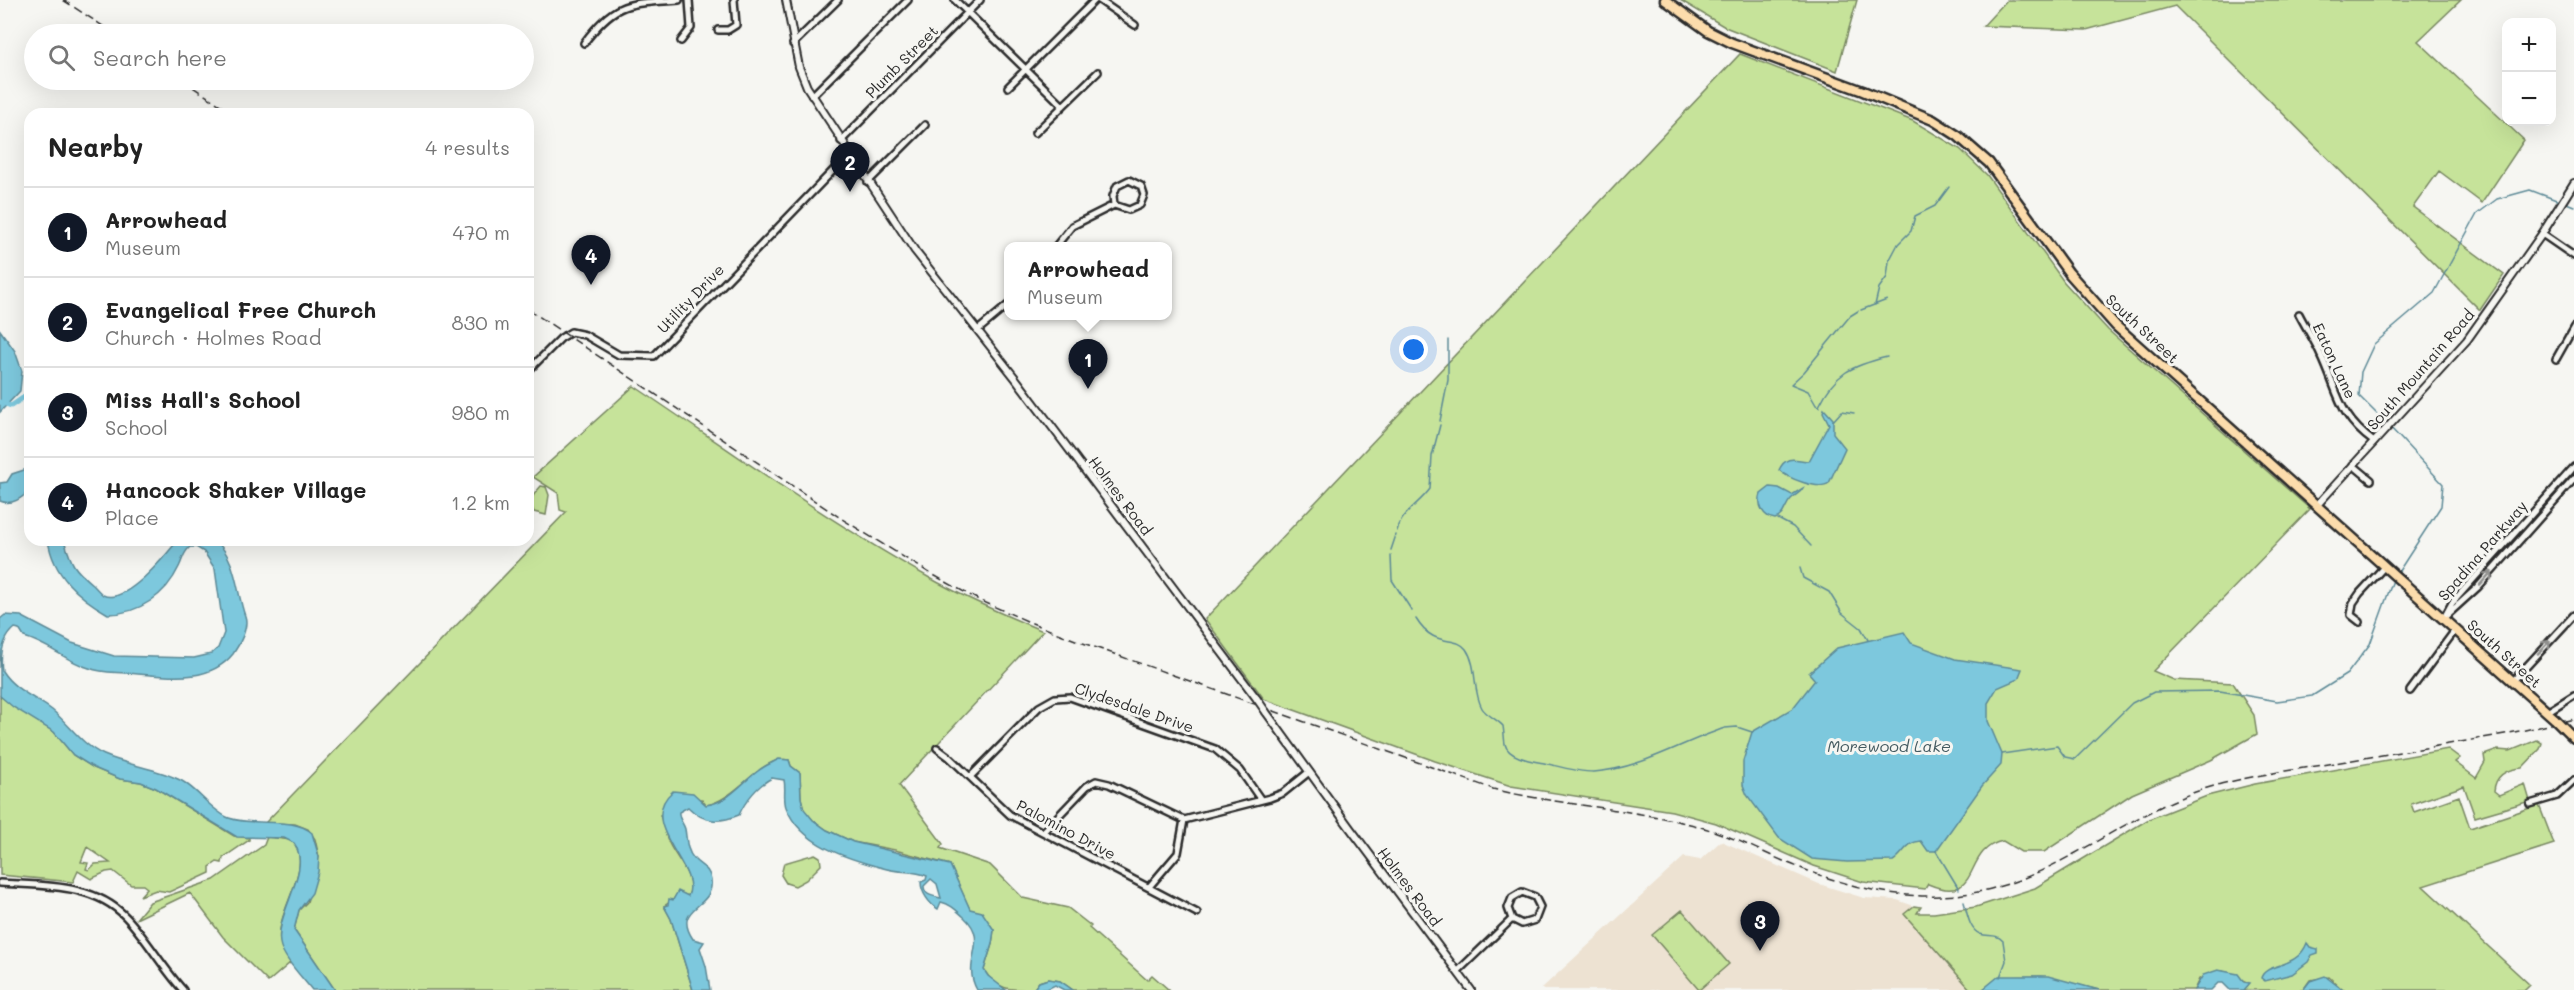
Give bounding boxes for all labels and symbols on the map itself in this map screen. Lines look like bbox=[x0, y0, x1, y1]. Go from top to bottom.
street label: Plumb Street bbox=[861, 21, 942, 102]
pin: 2 bbox=[830, 142, 870, 192]
pin: 4 bbox=[572, 236, 610, 285]
street label: Utility Drive bbox=[652, 260, 728, 337]
street label: South Street bbox=[2102, 289, 2184, 367]
street label: South Mountain Road bbox=[2362, 305, 2478, 434]
street label: Eaton Lane bbox=[2309, 319, 2361, 402]
your location bbox=[1399, 335, 1428, 364]
pin: 1 bbox=[1068, 340, 1108, 389]
street label: Holmes Road bbox=[1085, 452, 1157, 539]
street label: Spadina Parkway bbox=[2433, 496, 2531, 605]
one-way arrow bbox=[2479, 571, 2493, 586]
street label: South Street bbox=[2463, 615, 2546, 692]
one-way arrow bbox=[2537, 640, 2551, 655]
street label: Clydesdale Drive bbox=[1072, 677, 1197, 737]
water label: Morewood Lake bbox=[1827, 735, 1951, 756]
street label: Palomino Drive bbox=[1013, 795, 1119, 864]
street label: Holmes Road bbox=[1374, 843, 1446, 930]
pin: 3 bbox=[1740, 902, 1780, 951]

